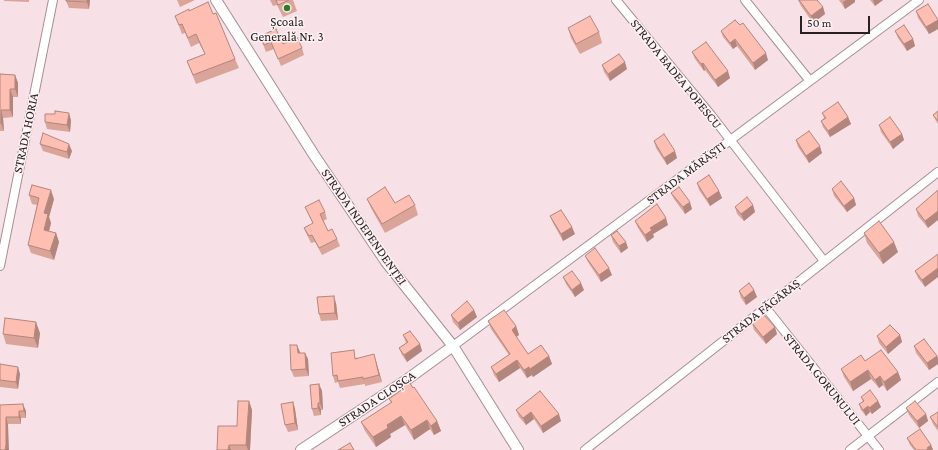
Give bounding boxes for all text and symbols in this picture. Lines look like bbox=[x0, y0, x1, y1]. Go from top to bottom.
marker: Școala Generală Nr. 3 bbox=[282, 3, 292, 13]
scale bar bbox=[802, 8, 872, 34]
place label: Școala Generală Nr. 3 bbox=[250, 14, 324, 45]
street label: STRADA BADEA POPESCU bbox=[627, 16, 725, 132]
text: 50 m bbox=[807, 16, 831, 30]
street label: STRADA HORIA bbox=[10, 92, 42, 174]
street label: STRADA MĂRĂȘTI bbox=[643, 138, 729, 208]
street label: STRADA INDEPENDENȚEI bbox=[318, 166, 410, 288]
street label: STRADA FĂGĂRAȘ bbox=[719, 276, 803, 346]
street label: STRADA GORUNULUI bbox=[780, 330, 864, 428]
street label: STRADA CLOȘCA bbox=[336, 367, 418, 431]

